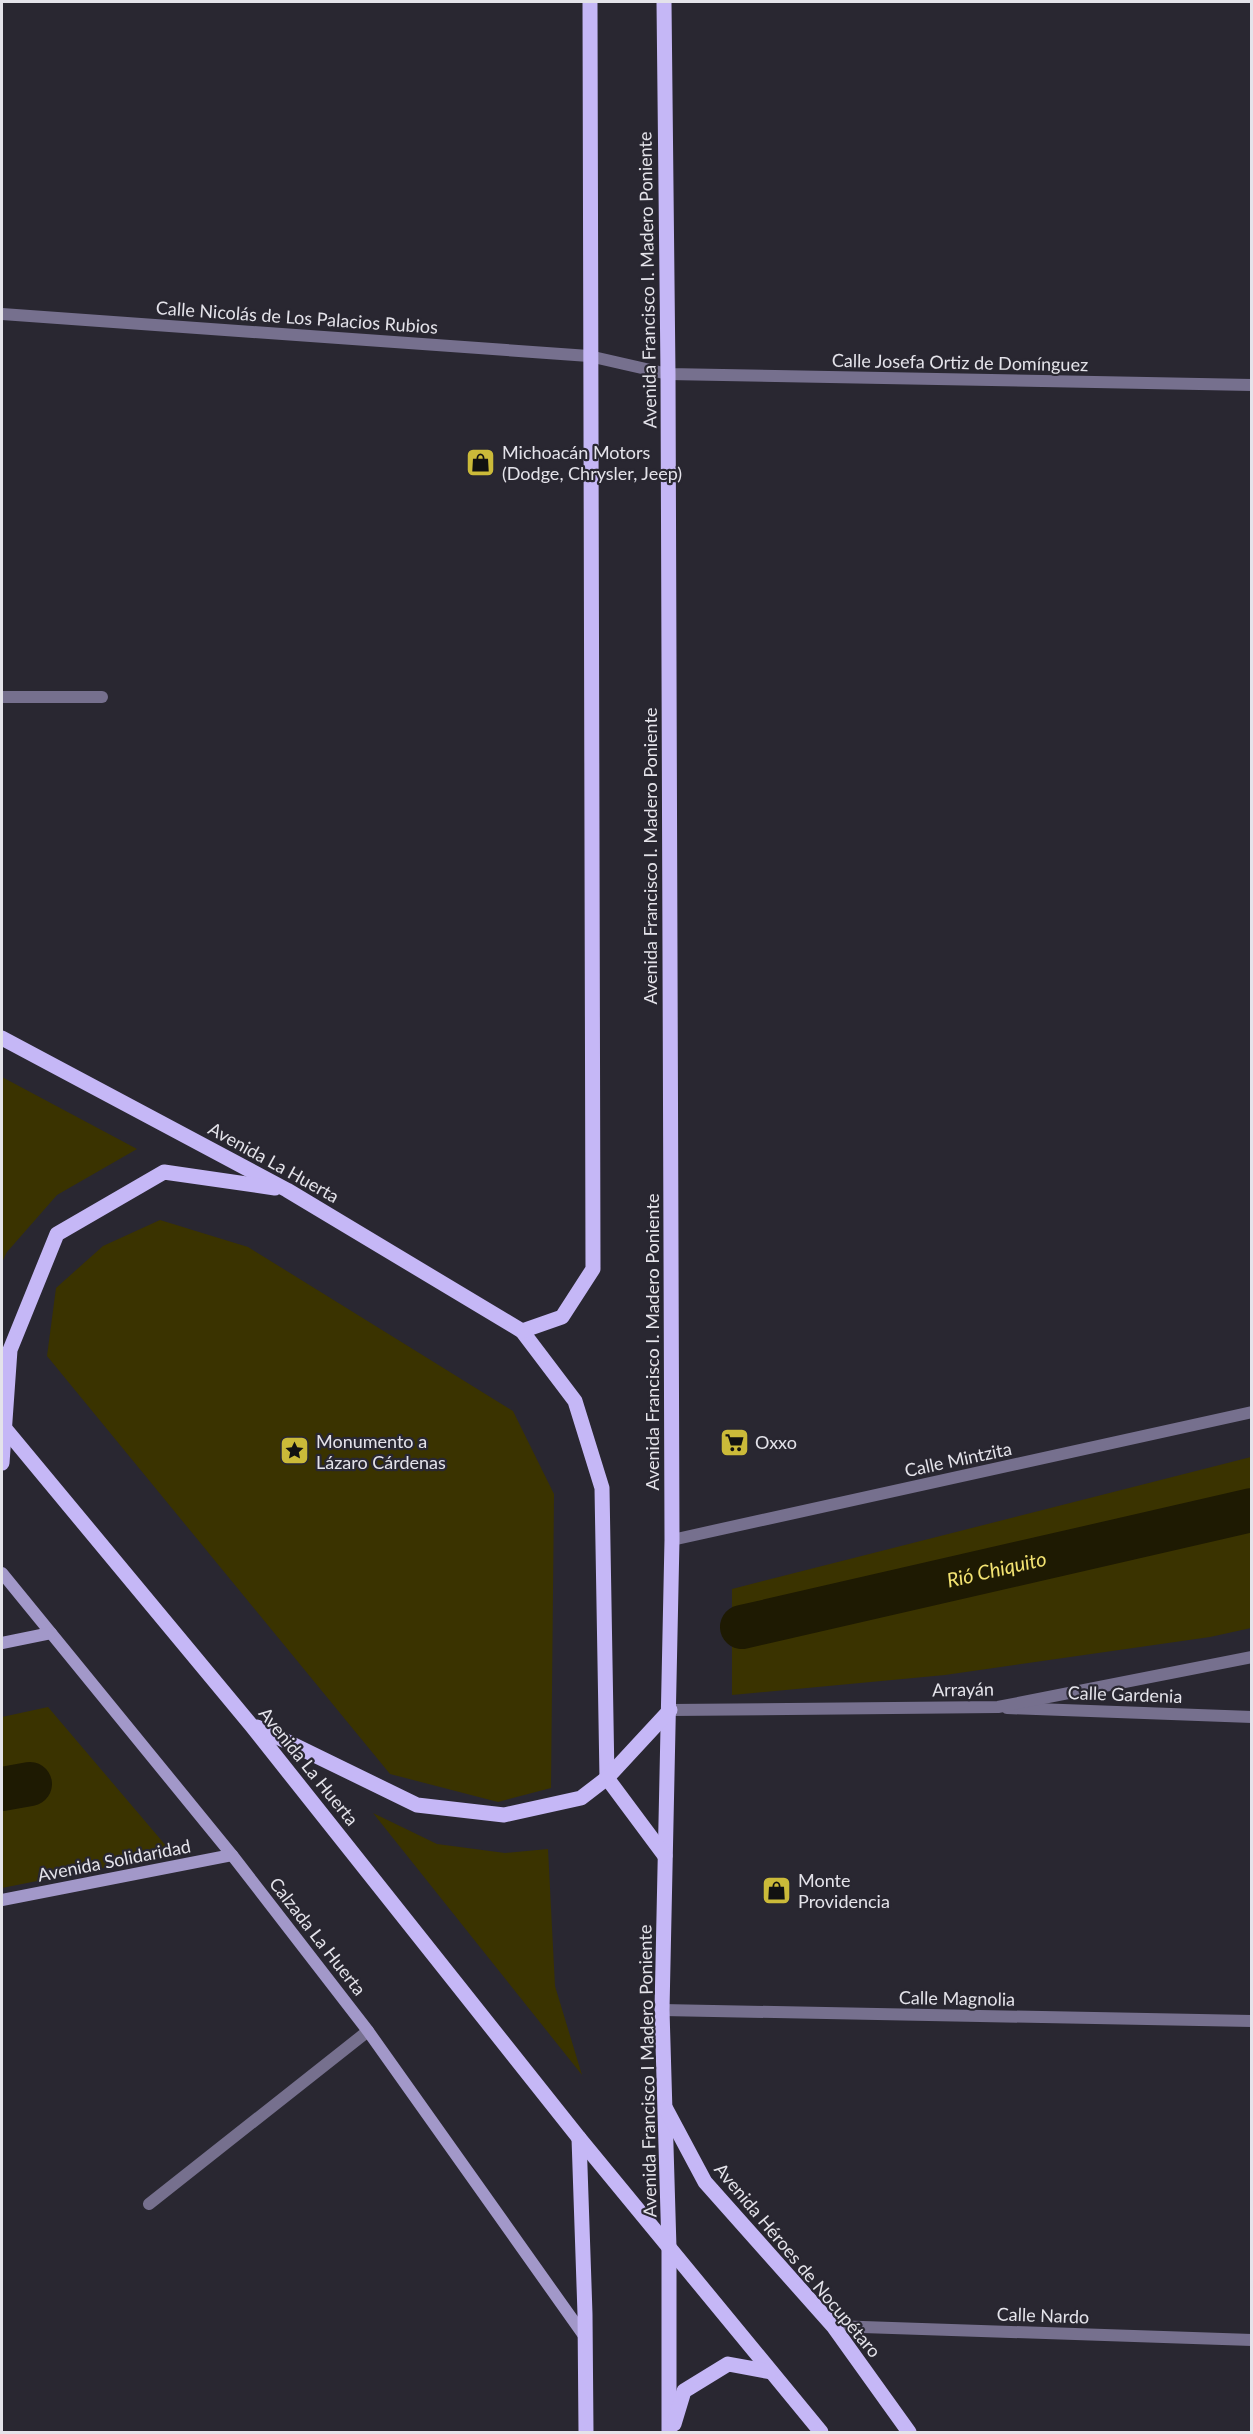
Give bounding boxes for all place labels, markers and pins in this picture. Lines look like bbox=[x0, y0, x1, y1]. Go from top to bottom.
place label: Michoacán Motors (Dodge, Chrysler, Jeep) bbox=[502, 441, 682, 484]
shop icon: Michoacán Motors (Dodge, Chrysler, Jeep) bbox=[465, 446, 497, 478]
supermarket icon: Oxxo bbox=[718, 1426, 750, 1458]
place label: Monumento a Lázaro Cárdenas bbox=[316, 1430, 446, 1473]
place label: Oxxo bbox=[755, 1431, 797, 1453]
place icon: Monumento a Lázaro Cárdenas bbox=[279, 1435, 311, 1467]
place label: Monte Providencia bbox=[798, 1869, 890, 1912]
shop icon: Monte Providencia bbox=[761, 1874, 793, 1906]

